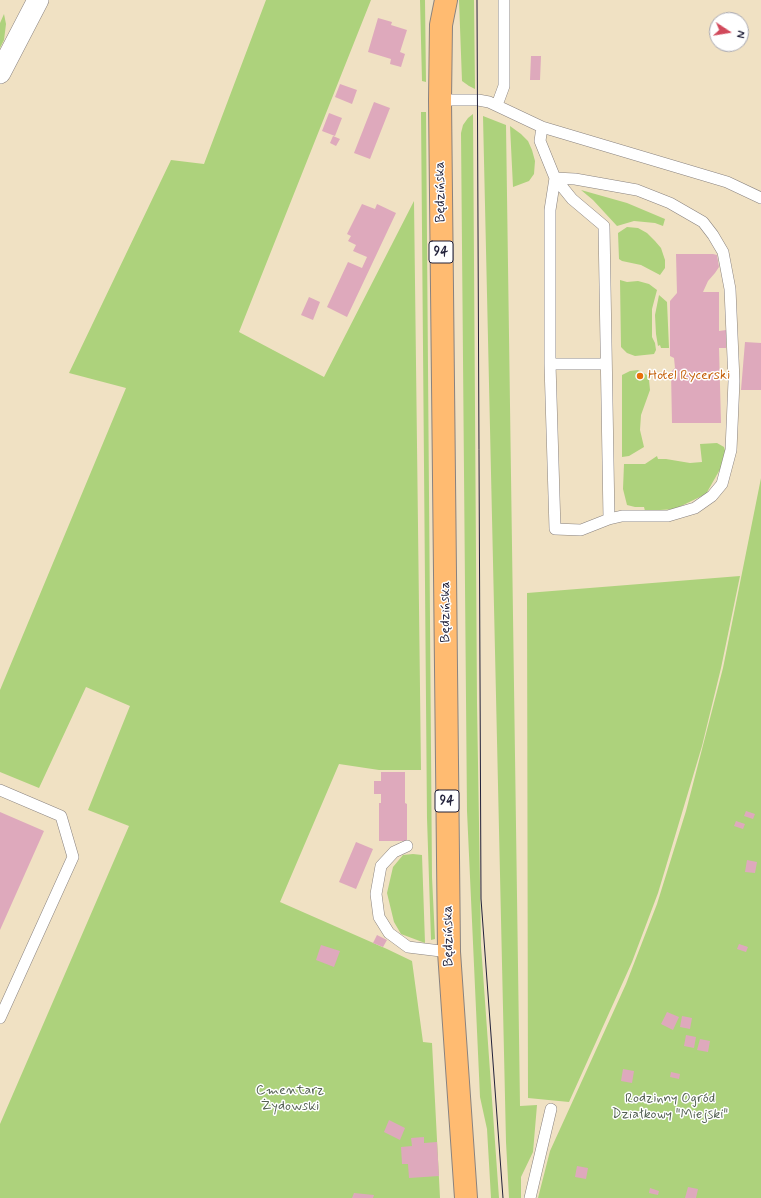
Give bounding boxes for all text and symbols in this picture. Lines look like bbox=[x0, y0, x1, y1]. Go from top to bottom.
north arrow bbox=[709, 12, 749, 52]
text: N bbox=[732, 29, 747, 39]
street label: Będzińska bbox=[432, 161, 450, 223]
road number: 94 bbox=[429, 241, 453, 263]
place label: Hotel Rycerski bbox=[648, 368, 730, 384]
marker: Hotel Rycerski bbox=[635, 371, 645, 381]
street label: Będzińska bbox=[438, 581, 454, 643]
road number: 94 bbox=[435, 790, 459, 812]
street label: Będzińska bbox=[440, 905, 458, 967]
park label: Cmentarz Żydowski bbox=[256, 1083, 324, 1116]
park label: Rodzinny Ogród Działkowy "Miejski" bbox=[612, 1091, 728, 1124]

